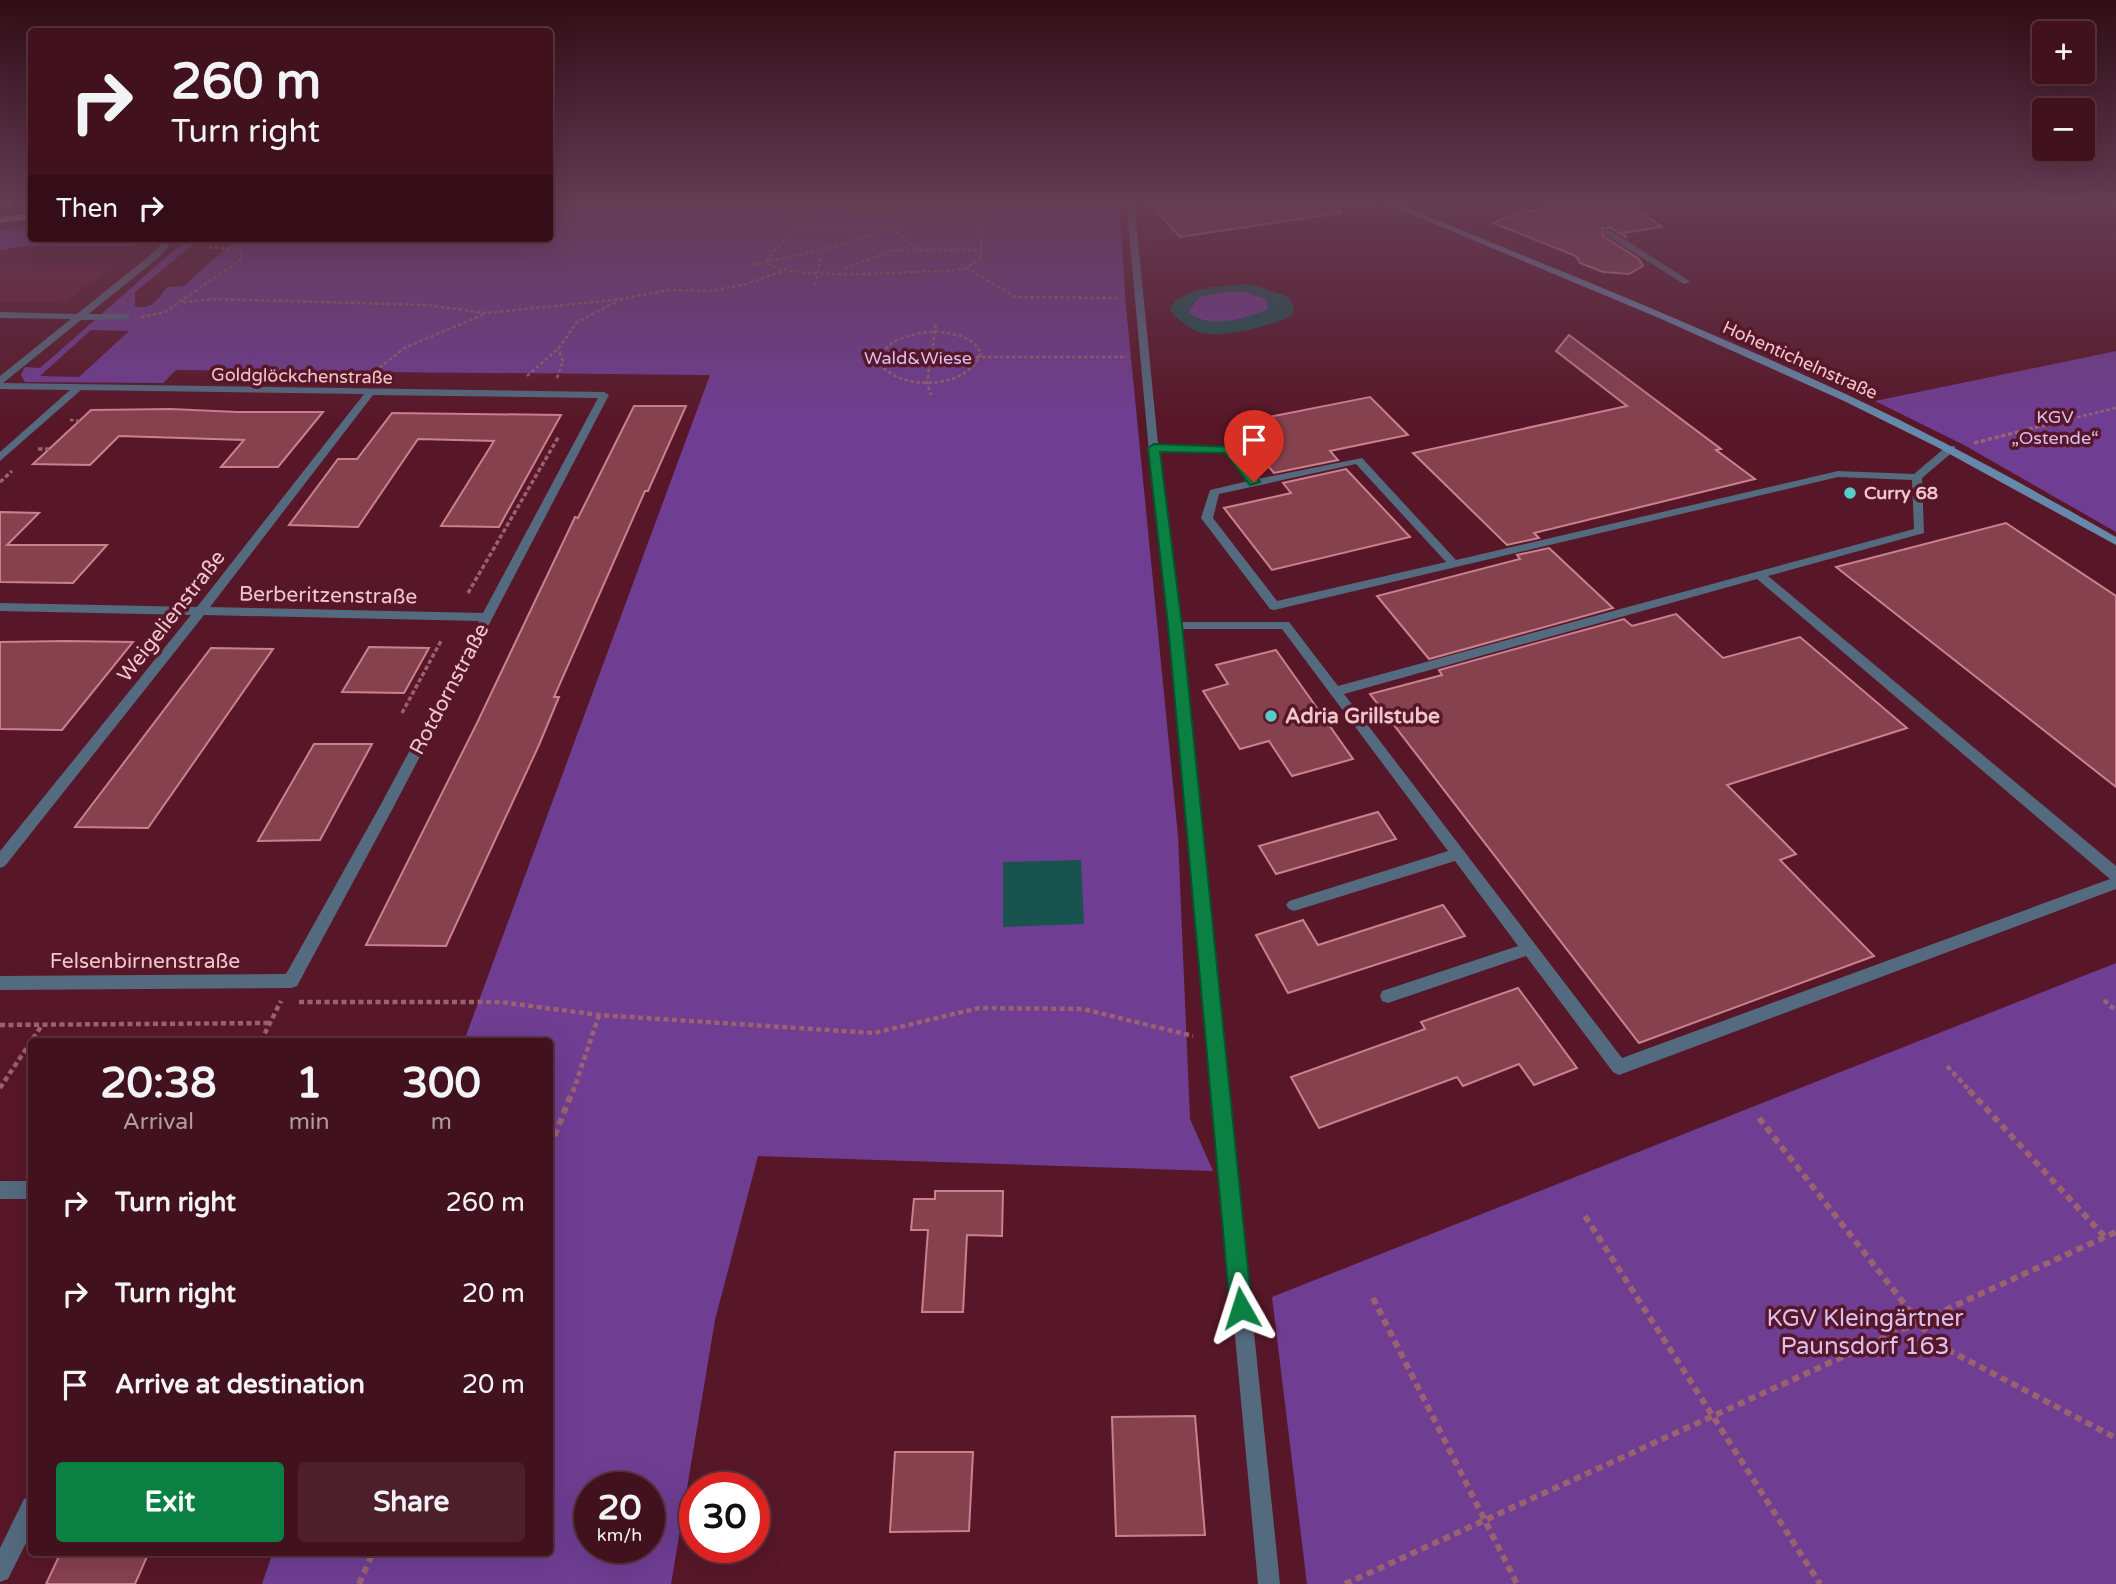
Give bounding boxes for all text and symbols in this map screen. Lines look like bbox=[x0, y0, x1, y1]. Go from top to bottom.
map controls bbox=[2032, 21, 2095, 161]
button: + bbox=[2032, 21, 2095, 84]
text: 260 m bbox=[171, 53, 321, 112]
icon: right bbox=[56, 56, 147, 147]
button: − bbox=[2032, 98, 2095, 161]
text: Turn right bbox=[171, 113, 320, 151]
icon: right bbox=[132, 189, 170, 227]
text: Then bbox=[56, 193, 118, 224]
street label: Hohentichelnstraße bbox=[1719, 316, 1881, 404]
park label: Wald&Wiese bbox=[864, 347, 972, 369]
street label: Goldglöckchenstraße bbox=[211, 363, 393, 389]
park label: KGV „Ostende“ bbox=[2011, 406, 2099, 449]
pin bbox=[1224, 410, 1284, 482]
icon: arrive bbox=[1235, 421, 1273, 459]
place label: Curry 68 bbox=[1864, 482, 1938, 504]
marker: Curry 68 bbox=[1842, 485, 1858, 501]
street label: Weigelienstraße bbox=[112, 545, 231, 687]
street label: Berberitzenstraße bbox=[239, 581, 418, 610]
street label: Rotdornstraße bbox=[404, 619, 495, 759]
place label: Adria Grillstube bbox=[1285, 704, 1440, 729]
marker: Adria Grillstube bbox=[1263, 708, 1279, 724]
street label: Felsenbirnenstraße bbox=[50, 949, 240, 974]
text: 20:38 bbox=[100, 1058, 217, 1109]
text: 1 bbox=[296, 1058, 322, 1109]
text: 300 bbox=[402, 1058, 481, 1109]
text: Arrival bbox=[123, 1108, 194, 1136]
text: min bbox=[289, 1108, 330, 1136]
text: m bbox=[431, 1108, 452, 1136]
icon: right bbox=[56, 1184, 94, 1222]
text: Turn right bbox=[115, 1187, 236, 1218]
text: 260 m bbox=[445, 1187, 525, 1218]
position arrow bbox=[1204, 1271, 1278, 1345]
icon: right bbox=[56, 1275, 94, 1313]
text: Turn right bbox=[115, 1278, 236, 1309]
text: 20 m bbox=[462, 1278, 525, 1309]
park label: KGV Kleingärtner Paunsdorf 163 bbox=[1766, 1304, 1964, 1361]
icon: arrive bbox=[56, 1366, 94, 1404]
text: Arrive at destination bbox=[115, 1369, 365, 1400]
text: 20 m bbox=[462, 1369, 525, 1400]
button: Exit bbox=[56, 1462, 284, 1542]
button: Share bbox=[298, 1462, 525, 1542]
speed limit sign: 30 bbox=[679, 1472, 770, 1563]
text: 20 bbox=[598, 1487, 641, 1529]
text: km/h bbox=[597, 1524, 642, 1546]

